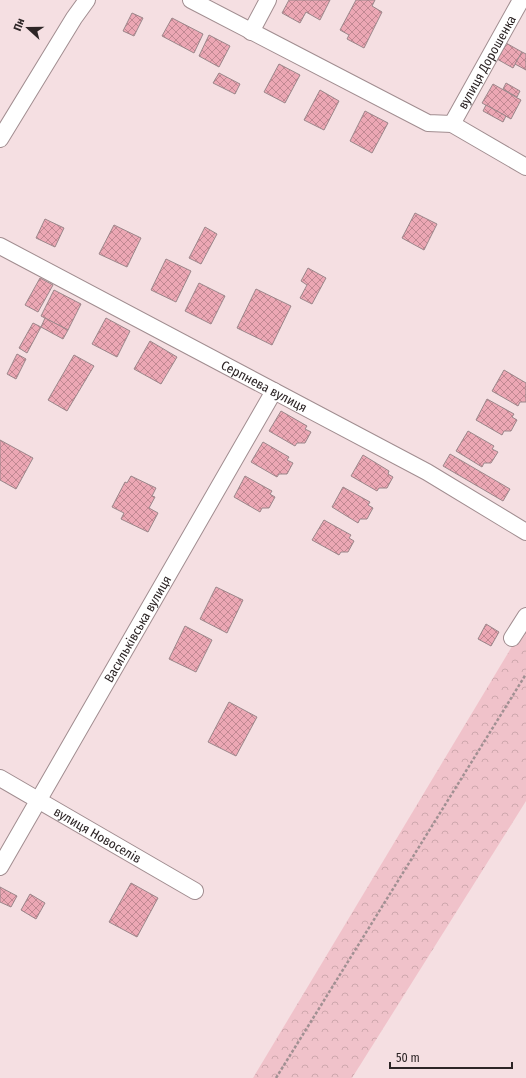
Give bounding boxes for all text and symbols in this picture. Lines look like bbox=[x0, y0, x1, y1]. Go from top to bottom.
north arrow bbox=[8, 8, 48, 48]
street label: вулиця Дорошенка bbox=[454, 12, 519, 111]
text: Пн bbox=[11, 16, 27, 33]
street label: Серпнева вулиця bbox=[219, 357, 310, 415]
street label: Васильківська вулиця bbox=[101, 573, 174, 685]
street label: вулиця Новоселів bbox=[51, 804, 144, 866]
scale bar bbox=[390, 1044, 512, 1070]
text: 50 m bbox=[396, 1051, 420, 1065]

